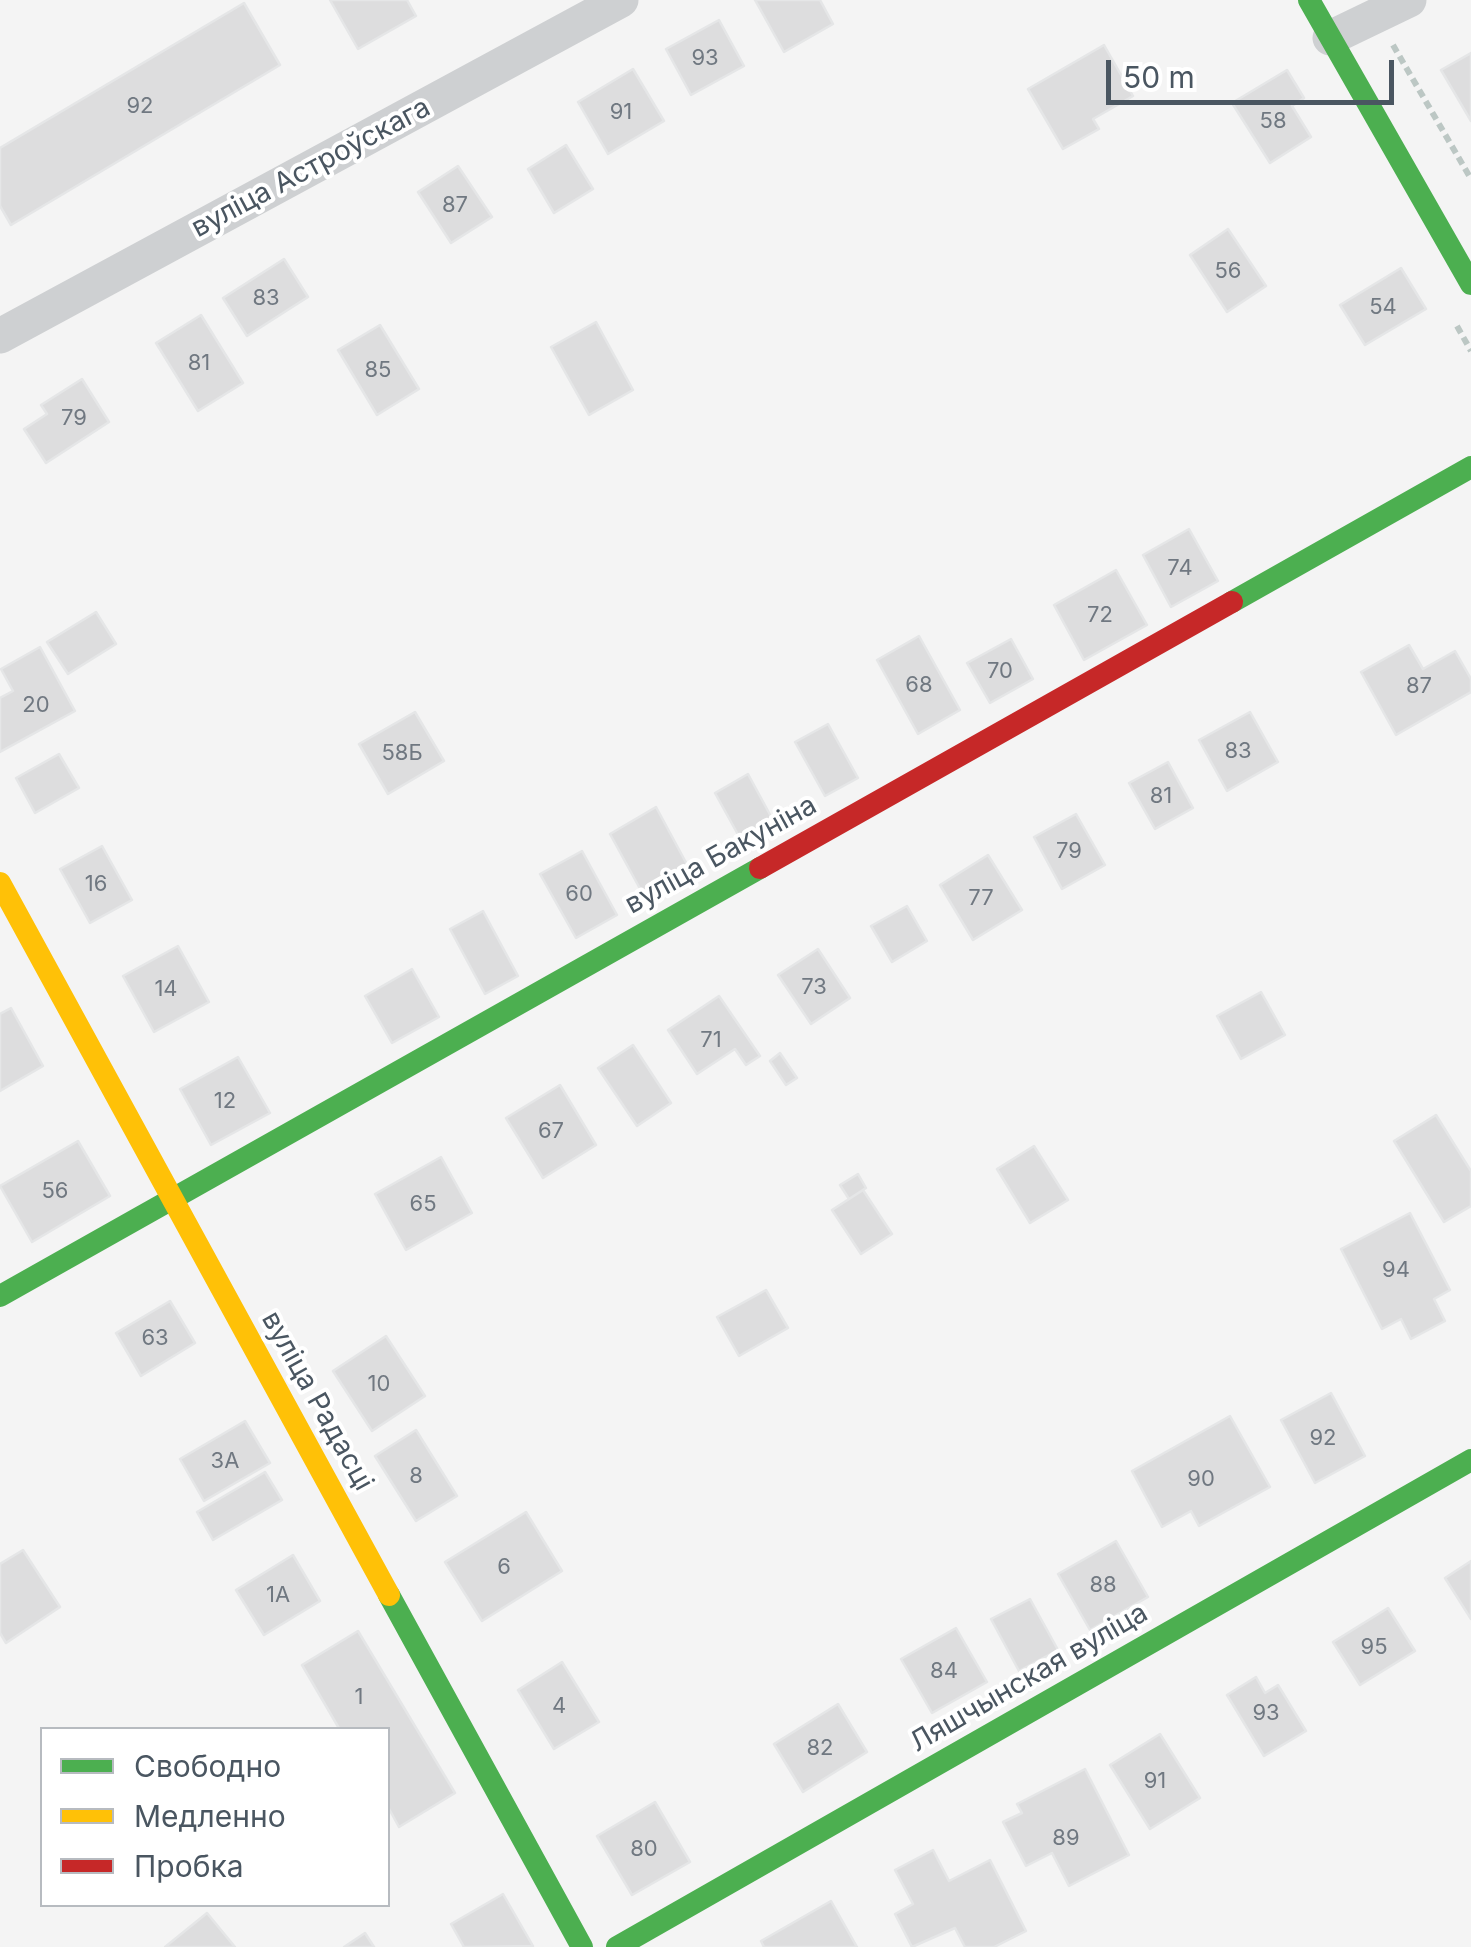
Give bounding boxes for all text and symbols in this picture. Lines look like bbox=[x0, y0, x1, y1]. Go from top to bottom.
scale bar bbox=[1111, 40, 1398, 102]
house number: 93 bbox=[691, 45, 719, 71]
text: 50 m bbox=[1123, 59, 1195, 95]
street label: вуліца Астроўскага bbox=[186, 91, 436, 245]
house number: 92 bbox=[126, 93, 154, 119]
house number: 91 bbox=[610, 99, 632, 125]
house number: 58 bbox=[1260, 108, 1286, 134]
house number: 87 bbox=[442, 192, 468, 218]
house number: 56 bbox=[1214, 258, 1242, 284]
house number: 83 bbox=[252, 285, 280, 311]
house number: 54 bbox=[1369, 294, 1397, 320]
house number: 81 bbox=[188, 350, 210, 376]
house number: 85 bbox=[365, 357, 391, 383]
house number: 79 bbox=[61, 405, 87, 431]
house number: 74 bbox=[1167, 555, 1193, 581]
house number: 72 bbox=[1087, 602, 1113, 628]
house number: 70 bbox=[987, 658, 1013, 684]
house number: 68 bbox=[905, 672, 933, 698]
house number: 87 bbox=[1406, 673, 1432, 699]
house number: 20 bbox=[22, 692, 50, 718]
house number: 83 bbox=[1224, 738, 1252, 764]
house number: 58Б bbox=[381, 740, 423, 766]
house number: 81 bbox=[1150, 783, 1172, 809]
street label: вуліца Бакуніна bbox=[619, 788, 823, 922]
house number: 79 bbox=[1056, 838, 1082, 864]
house number: 16 bbox=[85, 871, 107, 897]
house number: 60 bbox=[565, 881, 593, 907]
house number: 77 bbox=[968, 885, 994, 911]
house number: 73 bbox=[801, 974, 827, 1000]
house number: 14 bbox=[154, 976, 178, 1002]
house number: 71 bbox=[700, 1027, 722, 1053]
house number: 12 bbox=[214, 1088, 236, 1114]
house number: 67 bbox=[538, 1118, 564, 1144]
house number: 56 bbox=[41, 1178, 69, 1204]
house number: 65 bbox=[409, 1191, 437, 1217]
house number: 94 bbox=[1382, 1257, 1410, 1283]
street label: вуліца Радасці bbox=[254, 1305, 380, 1497]
house number: 63 bbox=[141, 1325, 169, 1351]
house number: 10 bbox=[368, 1371, 390, 1397]
house number: 92 bbox=[1309, 1425, 1337, 1451]
house number: 3А bbox=[211, 1448, 239, 1474]
house number: 8 bbox=[409, 1463, 423, 1489]
house number: 90 bbox=[1187, 1466, 1215, 1492]
house number: 6 bbox=[497, 1554, 511, 1580]
house number: 88 bbox=[1089, 1572, 1117, 1598]
house number: 1А bbox=[266, 1582, 290, 1608]
street label: Ляшчынская вуліца bbox=[904, 1596, 1154, 1760]
house number: 95 bbox=[1360, 1634, 1388, 1660]
house number: 84 bbox=[930, 1658, 958, 1684]
house number: 1 bbox=[355, 1684, 363, 1710]
house number: 4 bbox=[552, 1693, 566, 1719]
house number: 93 bbox=[1252, 1700, 1280, 1726]
legend bbox=[40, 1727, 390, 1907]
house number: 82 bbox=[806, 1735, 834, 1761]
text: Свободно bbox=[134, 1748, 281, 1784]
house number: 91 bbox=[1144, 1768, 1166, 1794]
text: Медленно bbox=[134, 1798, 286, 1834]
house number: 89 bbox=[1052, 1825, 1080, 1851]
house number: 80 bbox=[630, 1836, 658, 1862]
text: Пробка bbox=[134, 1848, 244, 1884]

